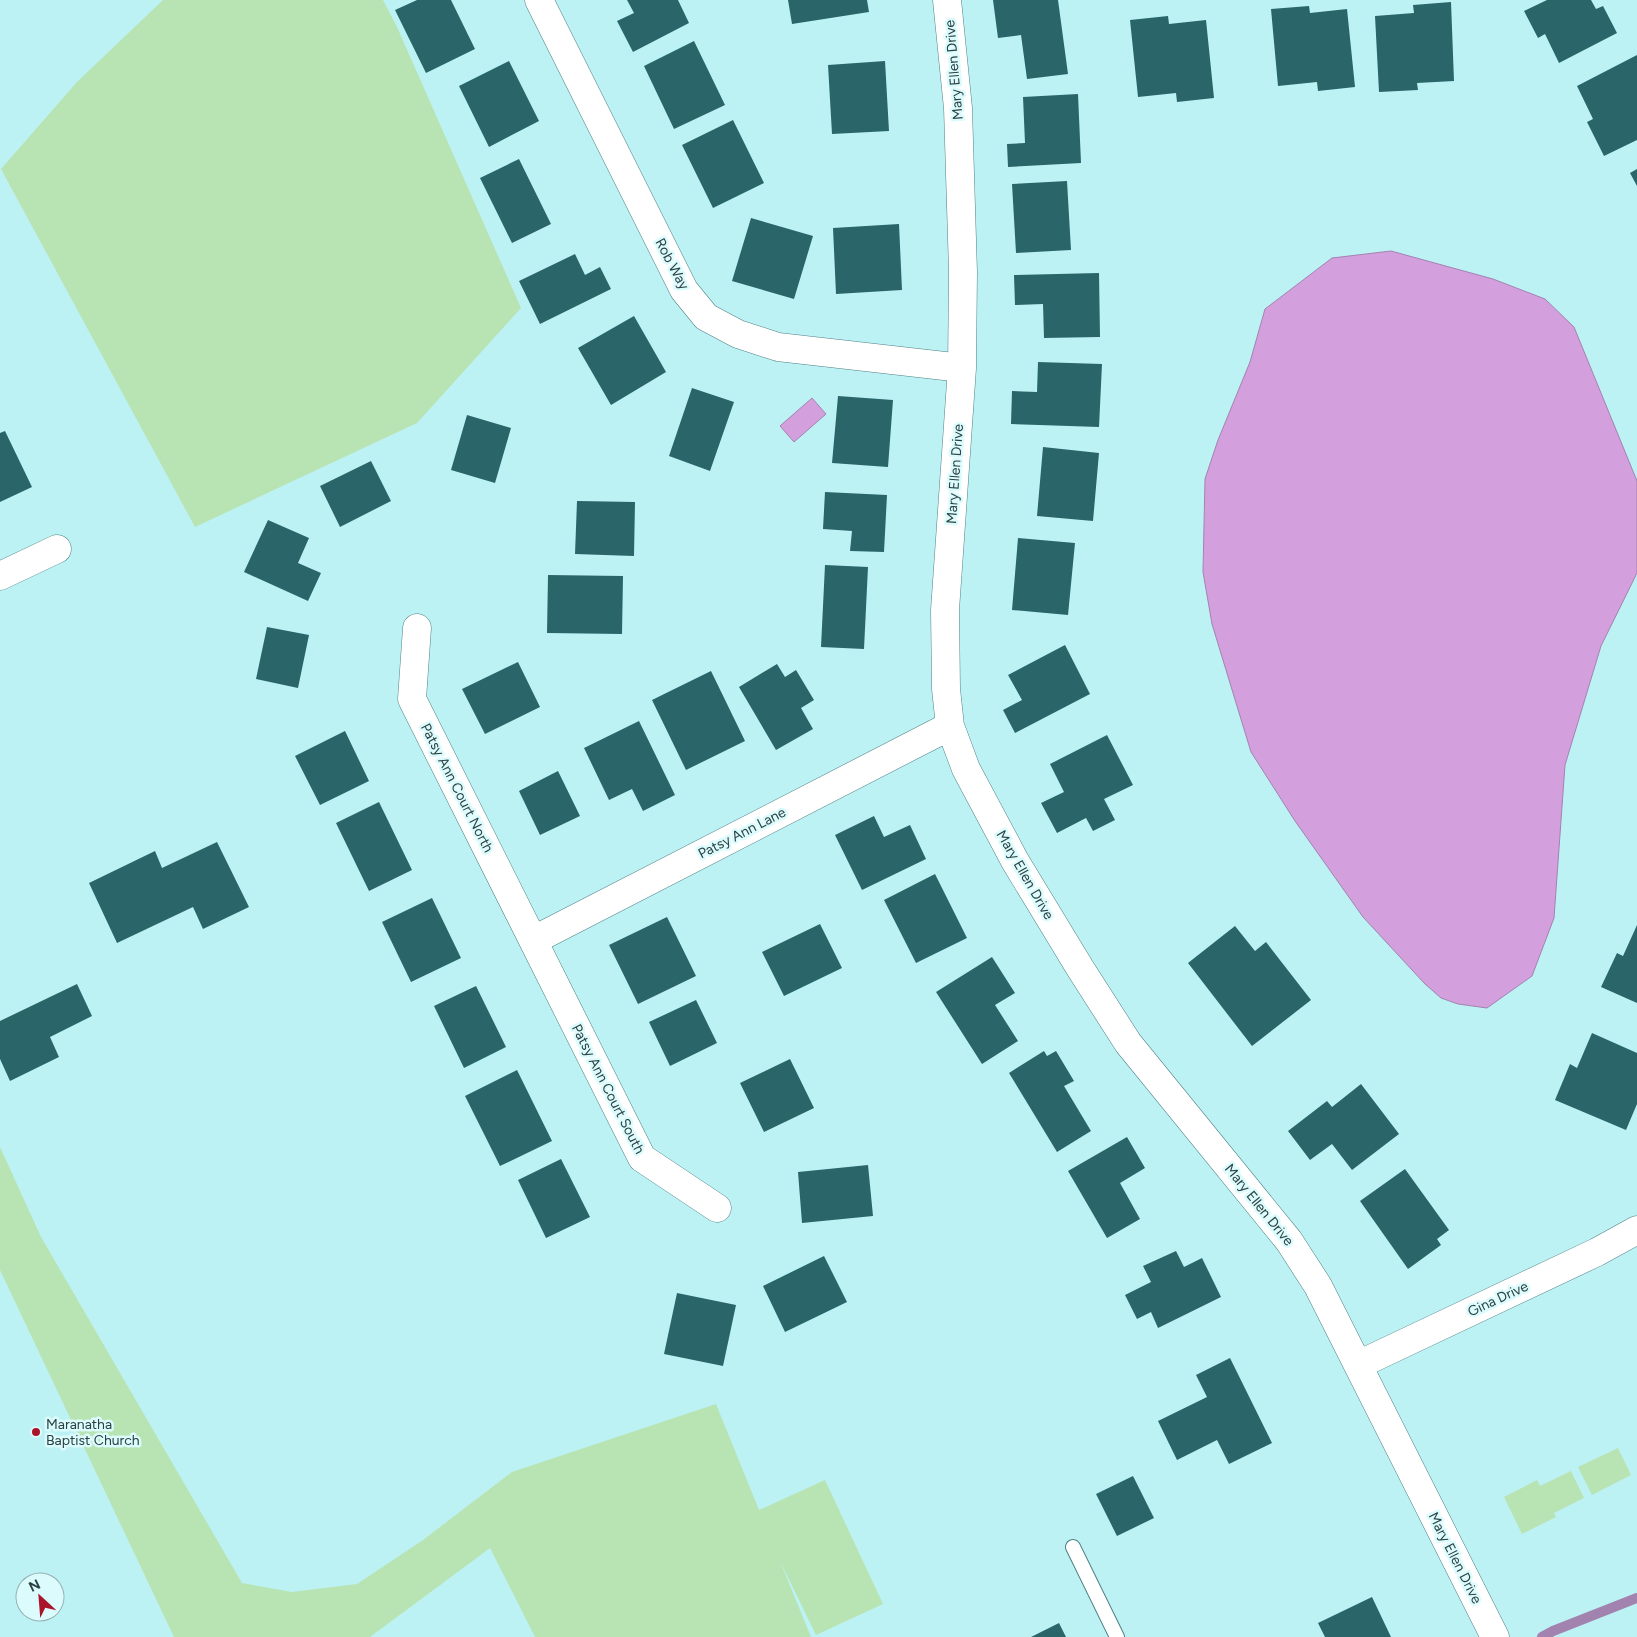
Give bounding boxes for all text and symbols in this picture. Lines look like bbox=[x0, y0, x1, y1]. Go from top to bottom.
street label: Mary Ellen Drive bbox=[941, 19, 967, 121]
street label: Rob Way bbox=[651, 235, 693, 293]
street label: Mary Ellen Drive bbox=[943, 423, 967, 525]
street label: Patsy Ann Court North bbox=[417, 721, 497, 856]
street label: Patsy Ann Lane bbox=[695, 803, 789, 862]
street label: Mary Ellen Drive bbox=[993, 827, 1058, 923]
street label: Patsy Ann Court South bbox=[568, 1021, 648, 1157]
street label: Mary Ellen Drive bbox=[1221, 1161, 1297, 1250]
street label: Gina Drive bbox=[1465, 1277, 1531, 1320]
place label: Maranatha Baptist Church bbox=[46, 1416, 140, 1449]
marker: Maranatha Baptist Church bbox=[30, 1426, 42, 1438]
street label: Mary Ellen Drive bbox=[1425, 1509, 1485, 1607]
north arrow bbox=[15, 1572, 65, 1622]
text: N bbox=[26, 1576, 43, 1596]

